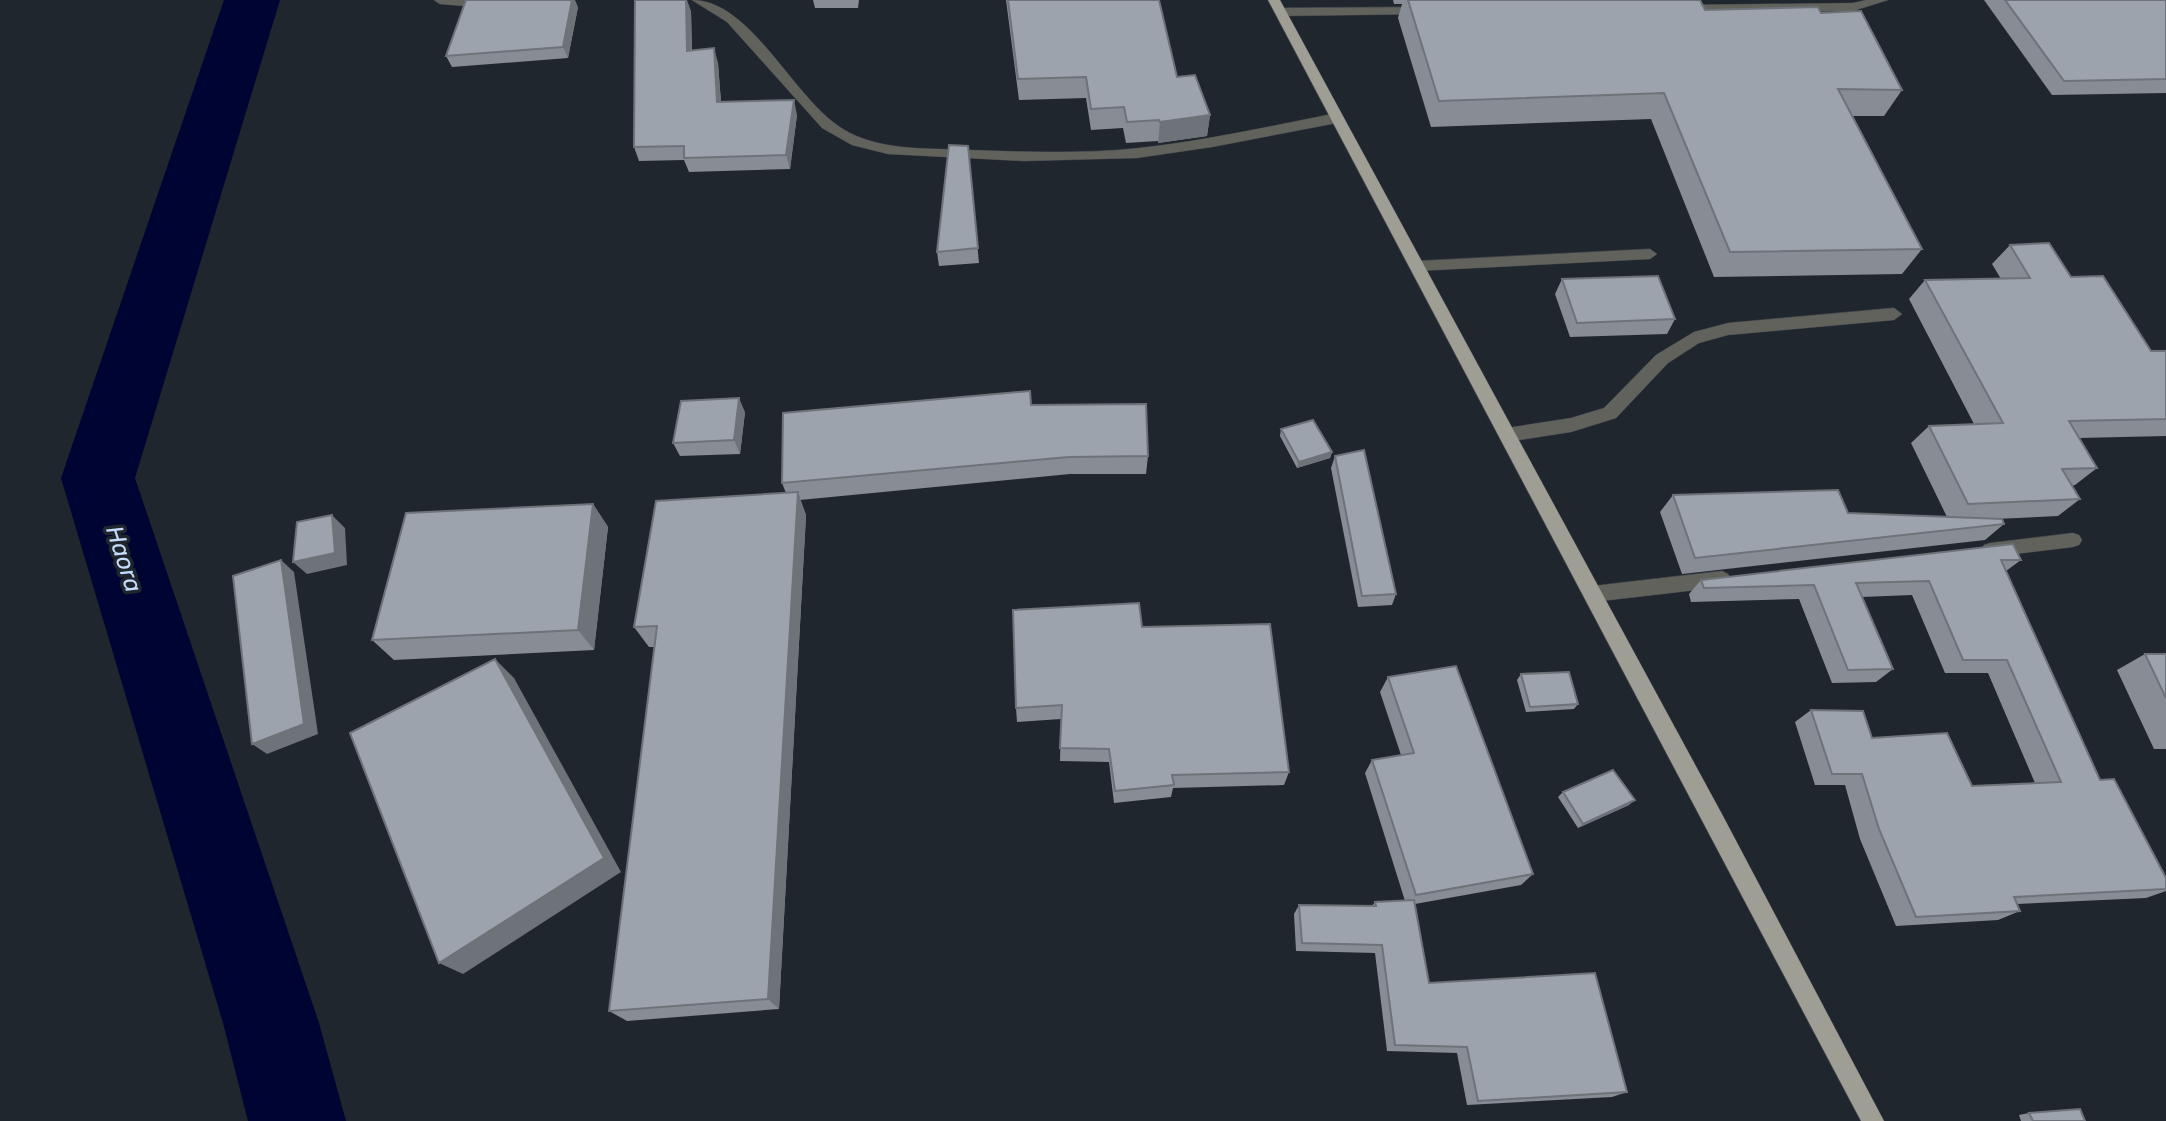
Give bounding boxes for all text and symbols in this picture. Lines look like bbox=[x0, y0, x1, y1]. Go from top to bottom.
water label: Haora bbox=[100, 522, 148, 596]

